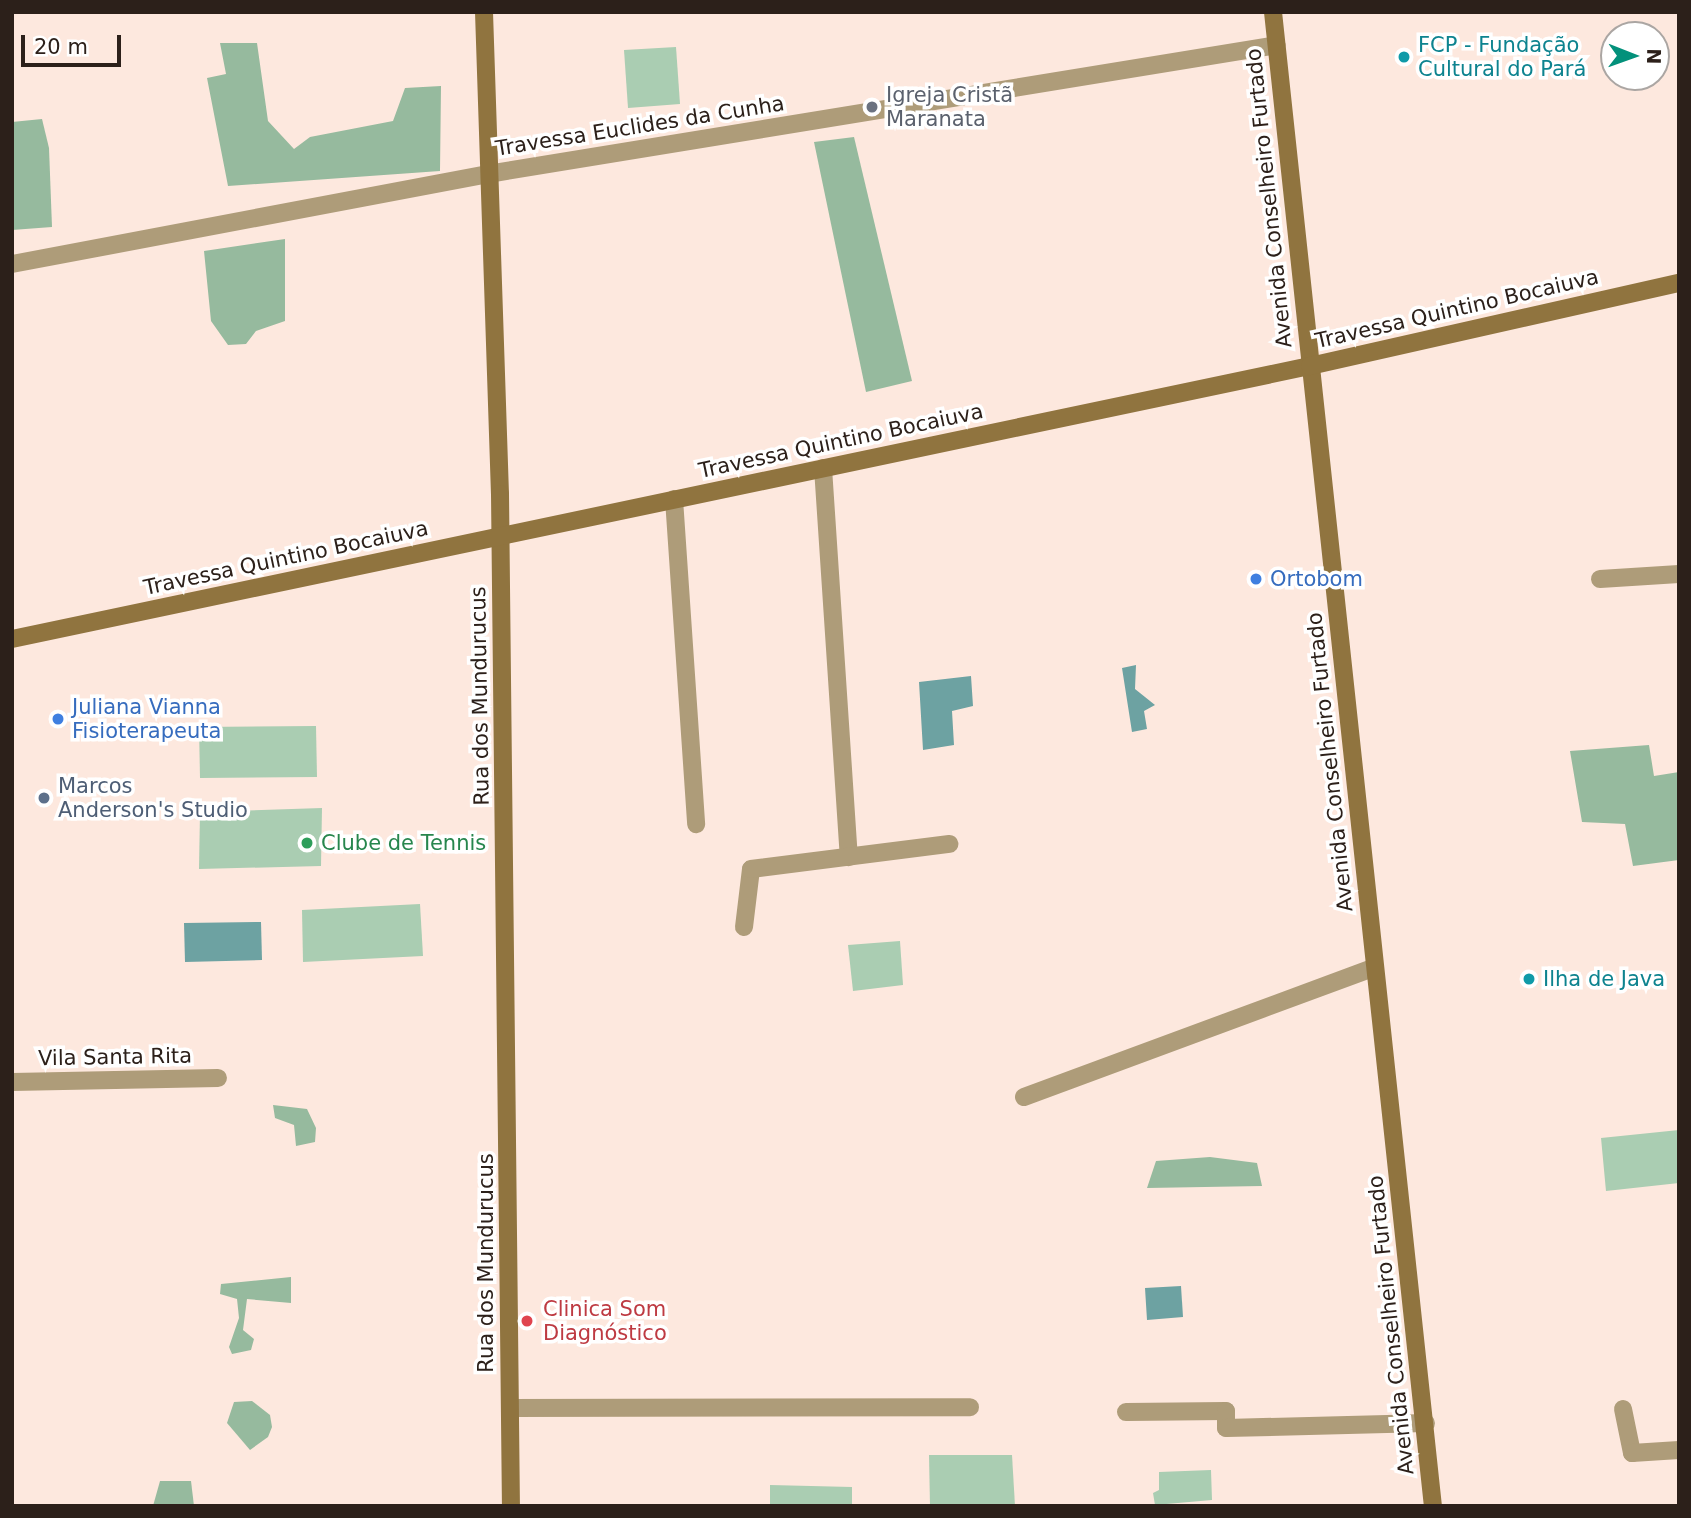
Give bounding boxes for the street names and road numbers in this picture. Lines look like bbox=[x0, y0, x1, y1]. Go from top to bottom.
street label: Avenida Conselheiro Furtado bbox=[1241, 47, 1297, 349]
street label: Travessa Euclides da Cunha bbox=[494, 91, 786, 161]
street label: Travessa Quintino Bocaiuva bbox=[1313, 264, 1601, 354]
street label: Travessa Quintino Bocaiuva bbox=[697, 399, 985, 483]
street label: Travessa Quintino Bocaiuva bbox=[142, 516, 430, 600]
street label: Rua dos Mundurucus bbox=[465, 586, 495, 806]
street label: Avenida Conselheiro Furtado bbox=[1302, 611, 1358, 913]
street label: Vila Santa Rita bbox=[38, 1043, 192, 1071]
street label: Rua dos Mundurucus bbox=[473, 1153, 499, 1373]
street label: Avenida Conselheiro Furtado bbox=[1363, 1174, 1419, 1476]

